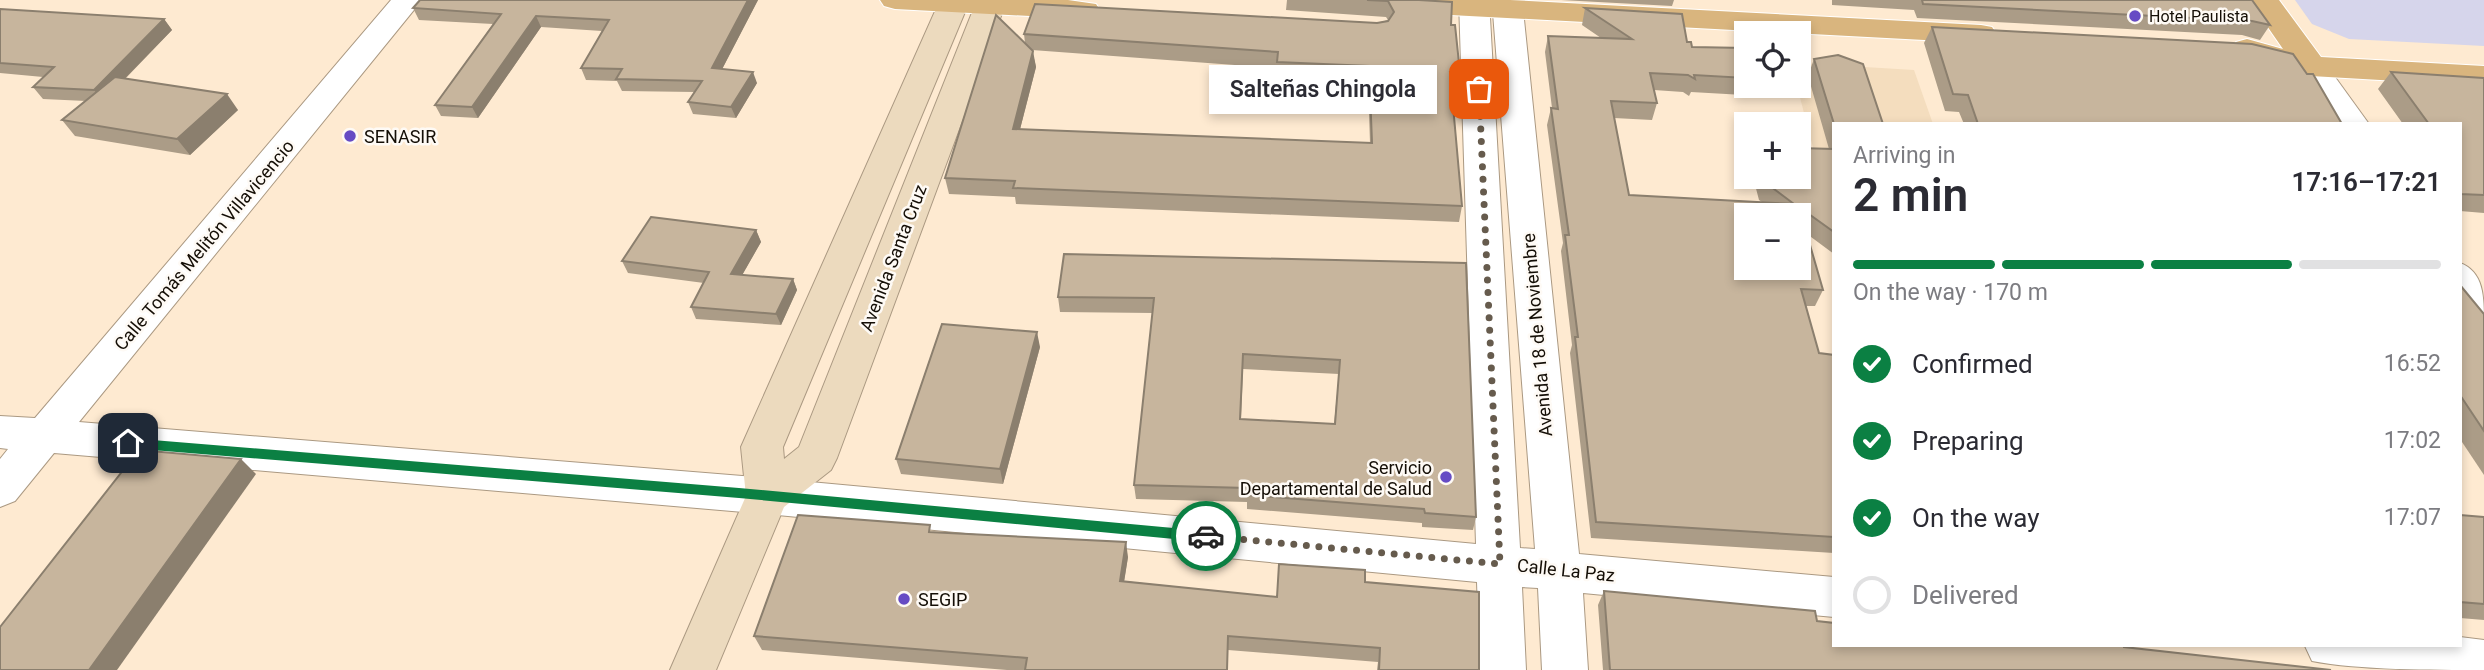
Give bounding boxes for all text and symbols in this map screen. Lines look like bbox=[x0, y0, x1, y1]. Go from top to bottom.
place label: Hotel Paulista bbox=[2149, 7, 2249, 26]
marker: Hotel Paulista bbox=[2127, 8, 2143, 24]
map controls bbox=[1734, 21, 1811, 280]
button: locate bbox=[1734, 21, 1811, 98]
pin bbox=[1449, 59, 1509, 119]
callout: Salteñas Chingola bbox=[1210, 64, 1437, 114]
icon: bag bbox=[1460, 70, 1498, 108]
text: Salteñas Chingola bbox=[1230, 76, 1416, 103]
button: + bbox=[1734, 112, 1811, 189]
place label: SENASIR bbox=[364, 126, 436, 147]
marker: SENASIR bbox=[342, 128, 358, 144]
street label: Calle Tomás Melitón Villavicencio bbox=[110, 136, 298, 354]
text: Arriving in bbox=[1853, 142, 1956, 169]
text: 17:16–17:21 bbox=[2291, 167, 2441, 197]
text: 2 min bbox=[1853, 168, 1968, 222]
street label: Avenida Santa Cruz bbox=[855, 182, 931, 334]
button: − bbox=[1734, 203, 1811, 280]
street label: Avenida 18 de Noviembre bbox=[1518, 232, 1556, 438]
text: On the way · 170 m bbox=[1853, 279, 2048, 306]
icon: check bbox=[1853, 345, 1891, 383]
text: Confirmed bbox=[1912, 349, 2033, 379]
text: 16:52 bbox=[2384, 350, 2441, 377]
pin bbox=[98, 413, 158, 473]
icon: check bbox=[1853, 422, 1891, 460]
icon: home bbox=[109, 424, 147, 462]
text: Preparing bbox=[1912, 426, 2024, 456]
text: 17:02 bbox=[2384, 427, 2441, 454]
place label: Servicio Departamental de Salud bbox=[1240, 457, 1432, 499]
marker: Servicio Departamental de Salud bbox=[1438, 469, 1454, 485]
icon: check bbox=[1853, 499, 1891, 537]
courier bbox=[1171, 501, 1241, 571]
text: On the way bbox=[1912, 503, 2040, 533]
text: 17:07 bbox=[2384, 504, 2441, 531]
icon: car bbox=[1187, 517, 1225, 555]
street label: Calle La Paz bbox=[1516, 554, 1616, 586]
text: Delivered bbox=[1912, 580, 2019, 610]
place label: SEGIP bbox=[918, 589, 967, 610]
marker: SEGIP bbox=[896, 591, 912, 607]

